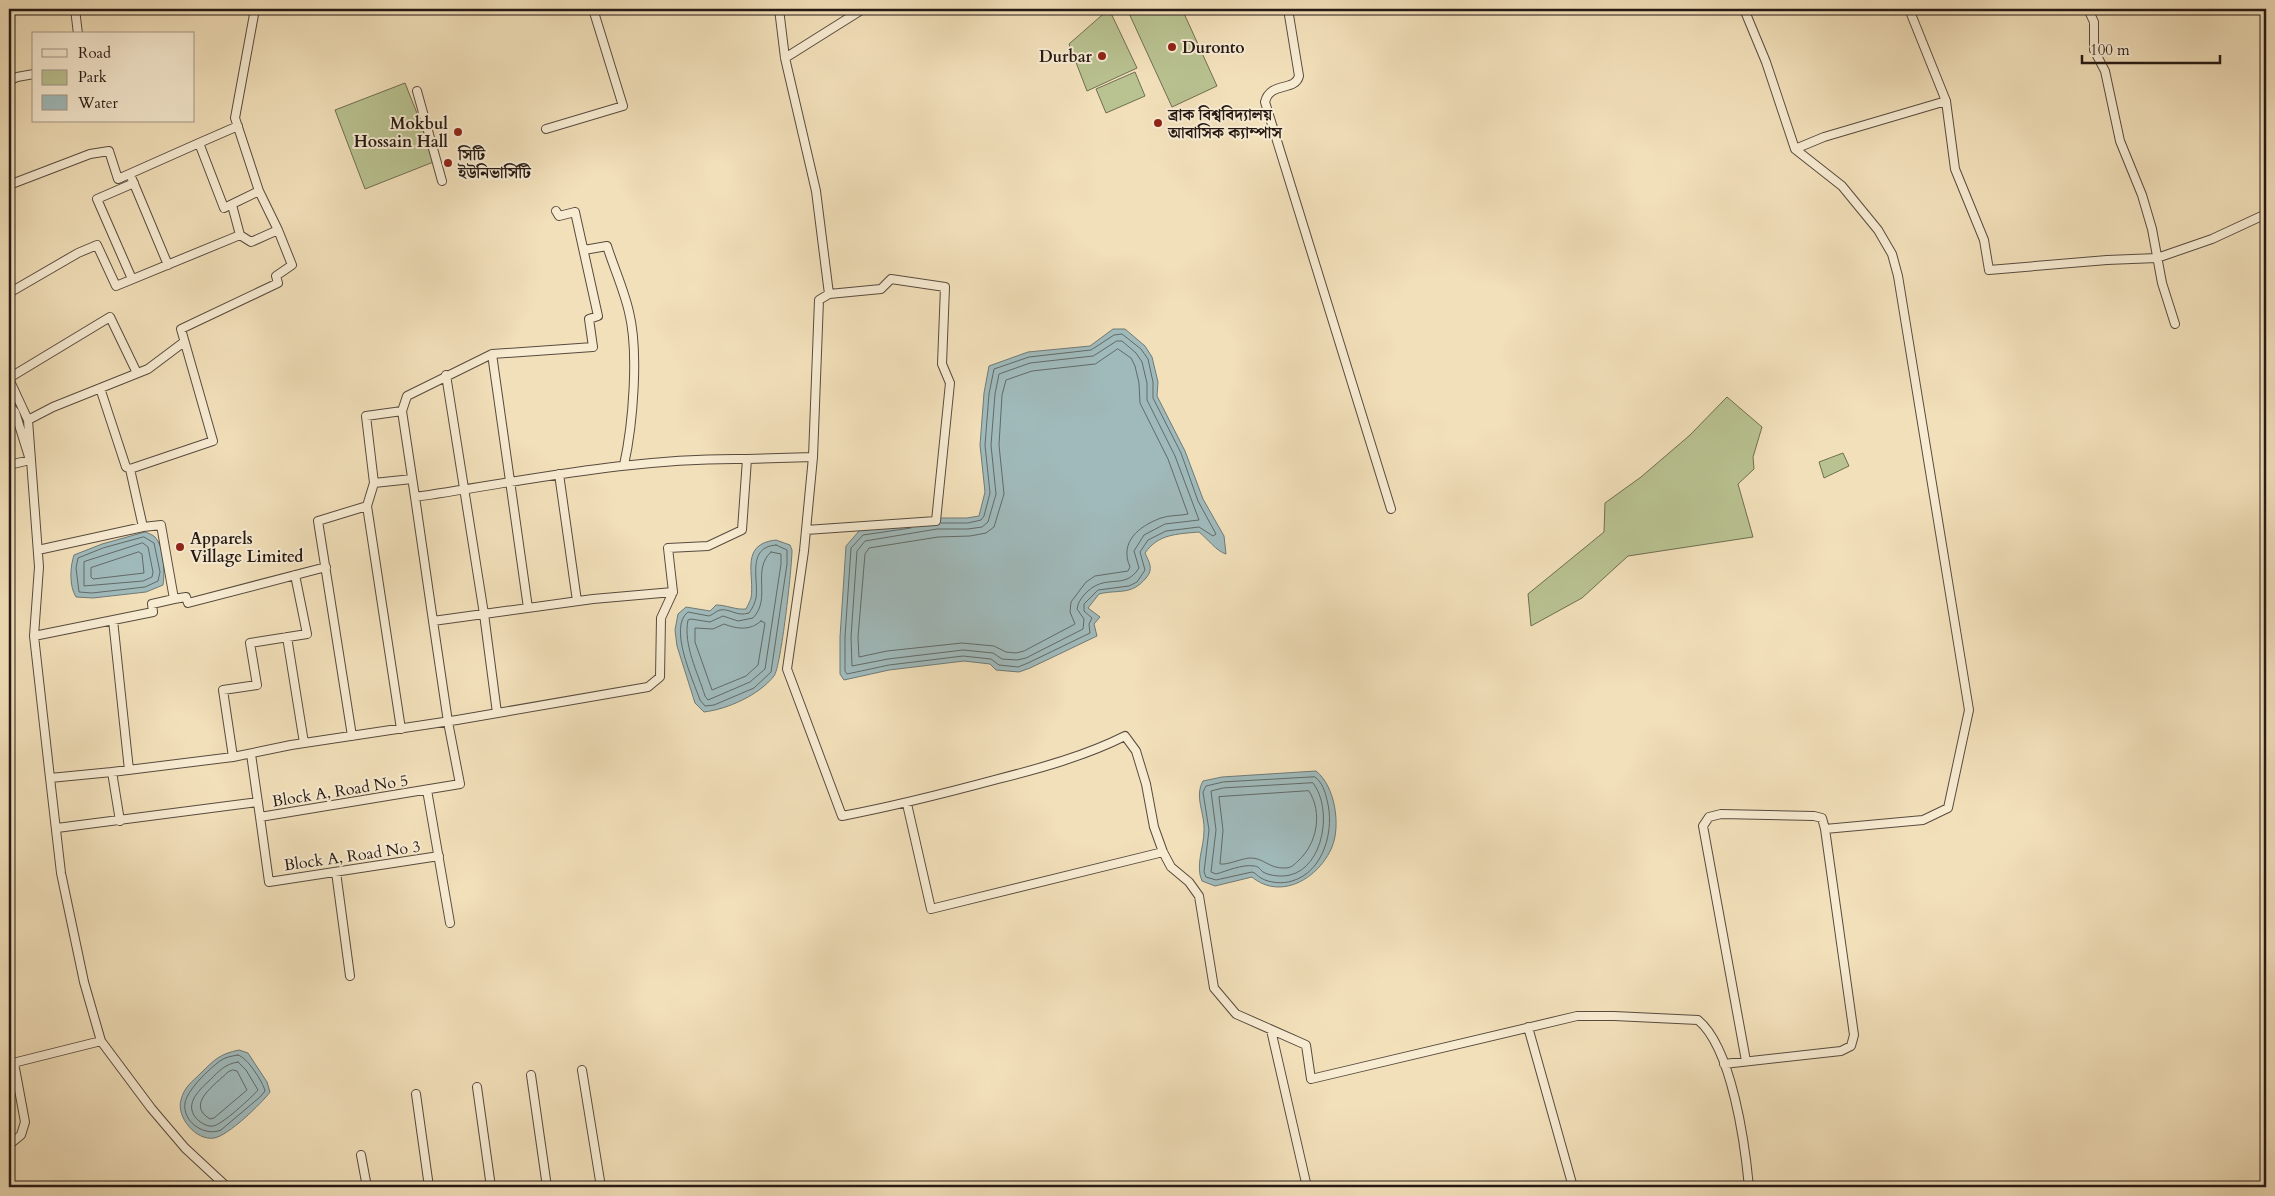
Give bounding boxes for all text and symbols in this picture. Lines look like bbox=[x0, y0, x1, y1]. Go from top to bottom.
legend bbox=[32, 32, 195, 122]
scale bar bbox=[2082, 32, 2220, 64]
place label: Duronto bbox=[1182, 37, 1245, 59]
text: 100 m bbox=[2090, 40, 2130, 60]
marker: Duronto bbox=[1166, 41, 1178, 53]
text: Road bbox=[78, 43, 111, 63]
place label: Durbar bbox=[1039, 46, 1093, 68]
marker: Durbar bbox=[1096, 50, 1108, 62]
text: Park bbox=[78, 67, 107, 87]
text: Water bbox=[77, 93, 119, 113]
place label: ব্রাক বিশ্ববিদ্যালয় আবাসিক ক্যাম্পাস bbox=[1167, 104, 1284, 144]
place label: Mokbul Hossain Hall bbox=[354, 113, 448, 153]
marker: ব্রাক বিশ্ববিদ্যালয় আবাসিক ক্যাম্পাস bbox=[1152, 117, 1164, 129]
marker: Mokbul Hossain Hall bbox=[452, 126, 464, 138]
place label: সিটি ইউনিভার্সিটি bbox=[457, 144, 532, 184]
marker: সিটি ইউনিভার্সিটি bbox=[442, 157, 454, 169]
place label: Apparels Village Limited bbox=[190, 528, 303, 568]
marker: Apparels Village Limited bbox=[174, 541, 186, 553]
street label: Block A, Road No 5 bbox=[270, 769, 410, 813]
street label: Block A, Road No 3 bbox=[282, 836, 422, 876]

